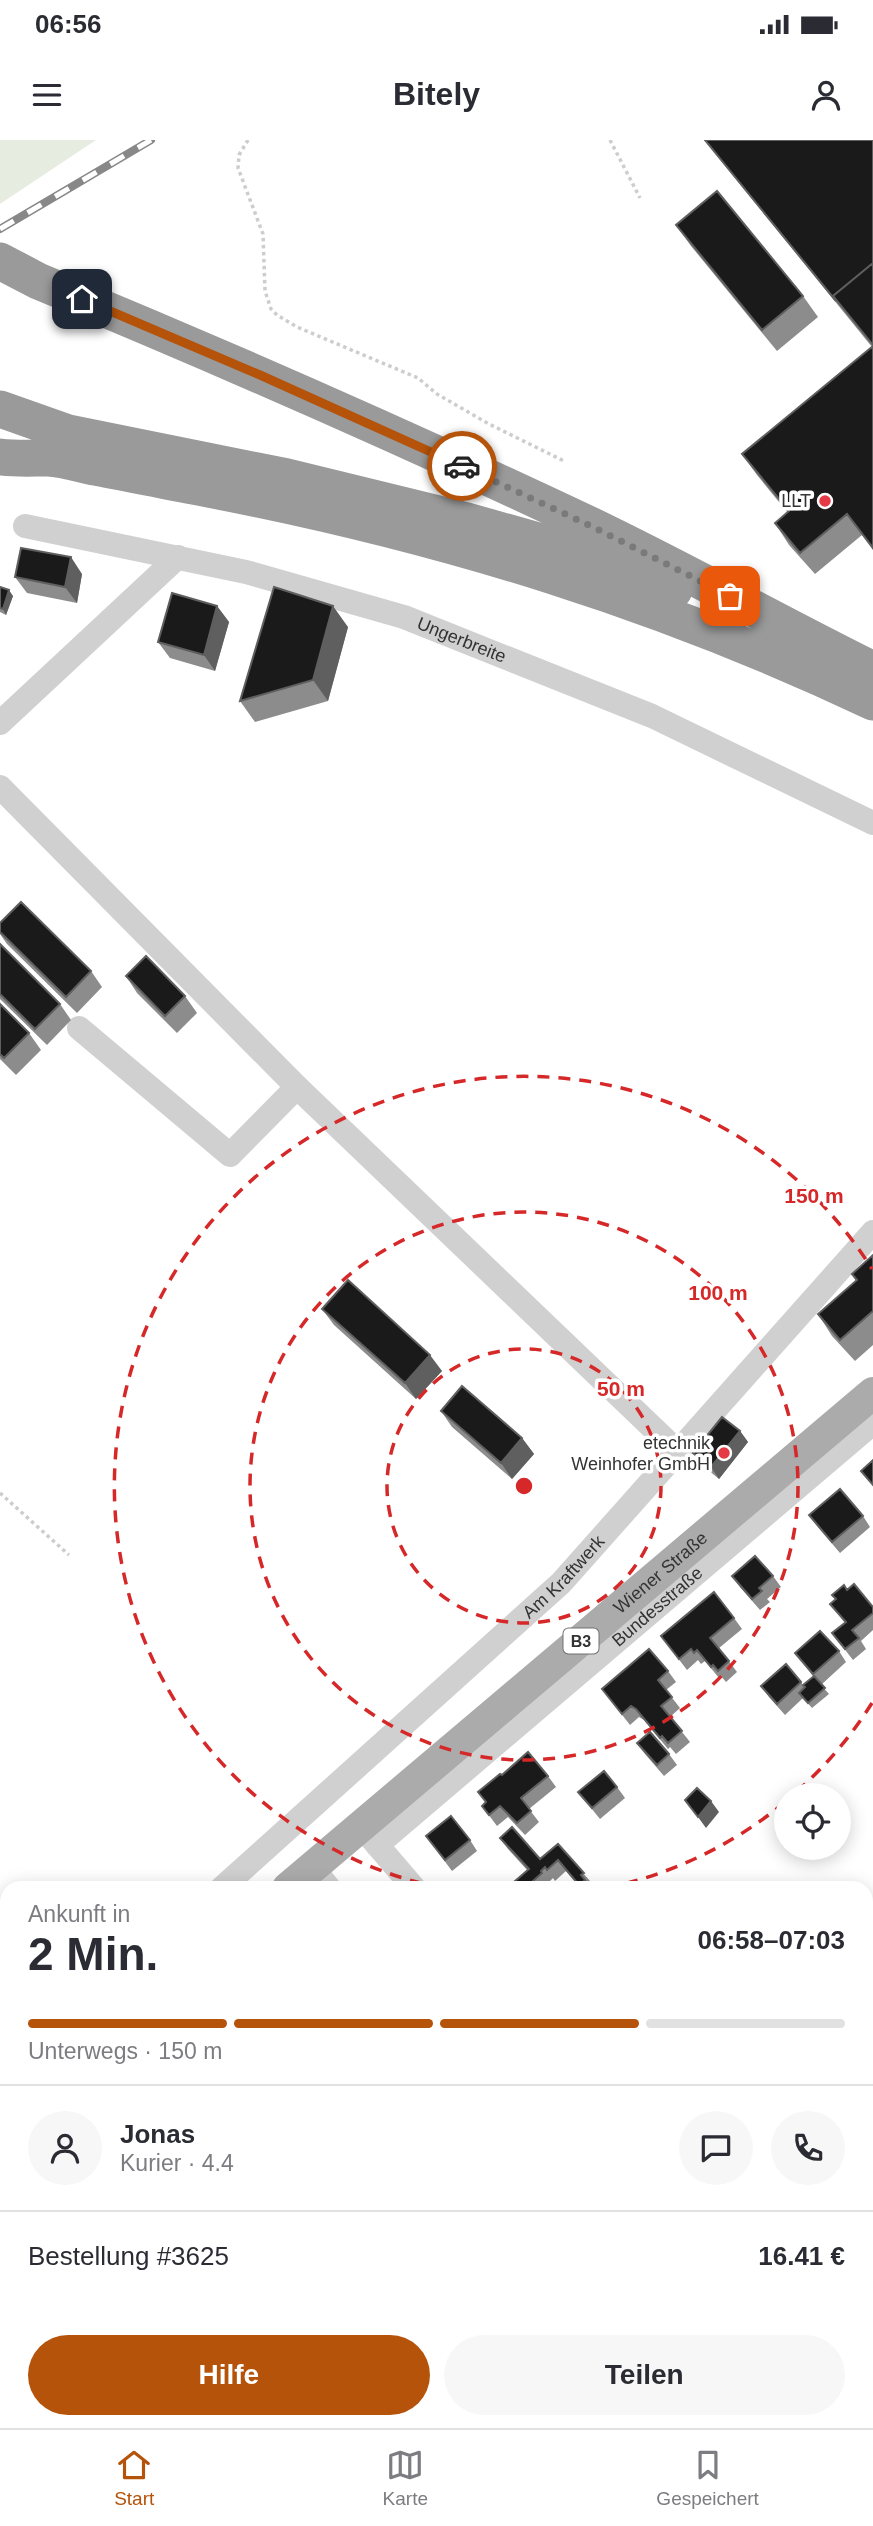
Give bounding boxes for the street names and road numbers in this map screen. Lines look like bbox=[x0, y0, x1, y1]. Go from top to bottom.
street label: Ungerbreite bbox=[414, 613, 509, 667]
street label: Wiener Straße bbox=[610, 1528, 711, 1618]
street label: Am Kraftwerk bbox=[519, 1531, 609, 1623]
street label: Bundesstraße bbox=[608, 1563, 706, 1650]
road number: B3 bbox=[564, 1628, 598, 1653]

